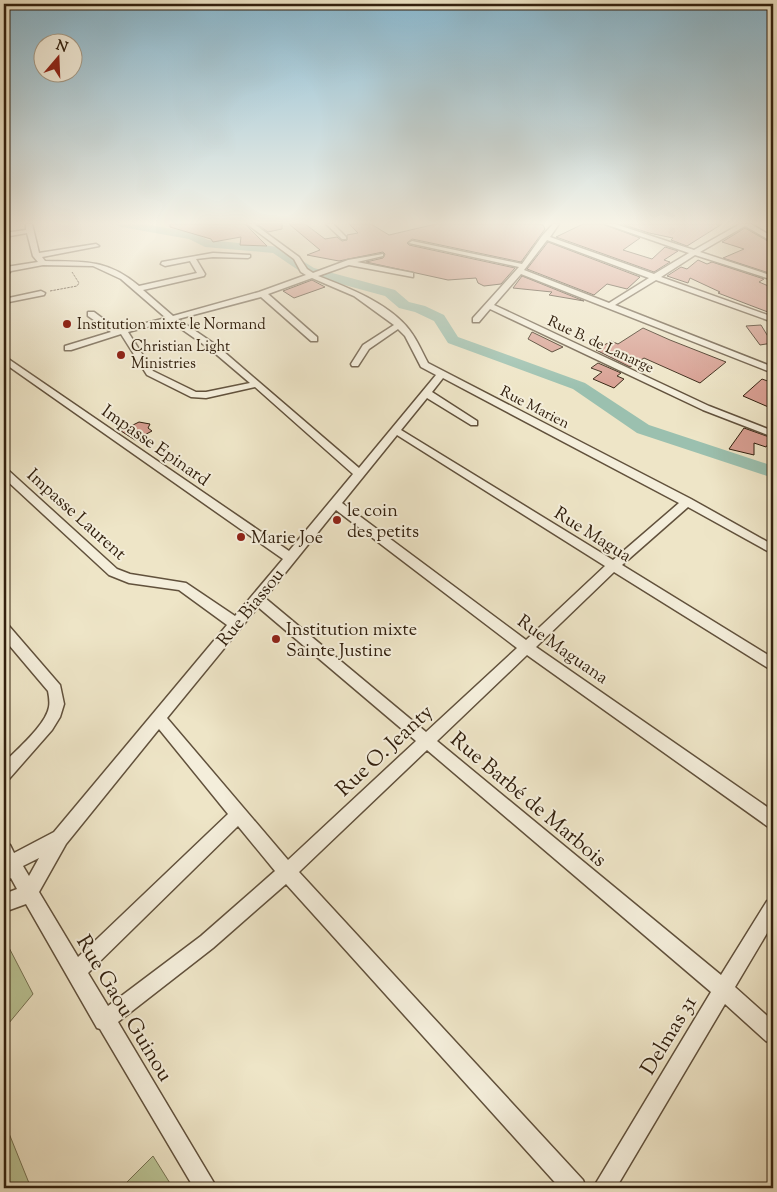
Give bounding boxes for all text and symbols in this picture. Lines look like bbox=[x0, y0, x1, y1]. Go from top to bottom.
north arrow bbox=[32, 32, 82, 82]
text: N bbox=[53, 36, 70, 59]
street label: Rue B. de Lanarge bbox=[544, 312, 657, 379]
place label: Institution mixte le Normand bbox=[77, 315, 266, 336]
marker: Institution mixte le Normand bbox=[61, 318, 73, 330]
place label: Christian Light Ministries bbox=[131, 337, 230, 375]
marker: Christian Light Ministries bbox=[115, 349, 127, 361]
street label: Rue Marien bbox=[496, 382, 573, 435]
street label: Impasse Epinard bbox=[95, 400, 214, 494]
street label: Impasse Laurent bbox=[20, 464, 131, 567]
place label: le coin des petits bbox=[347, 499, 419, 546]
street label: Rue Magua bbox=[548, 502, 636, 570]
marker: le coin des petits bbox=[331, 514, 343, 526]
place label: Marie Joe bbox=[251, 526, 323, 552]
marker: Marie Joe bbox=[235, 531, 247, 543]
street label: Rue Biassou bbox=[212, 564, 291, 653]
street label: Rue Maguana bbox=[511, 610, 613, 692]
place label: Institution mixte Sainte Justine bbox=[286, 618, 417, 665]
marker: Institution mixte Sainte Justine bbox=[270, 633, 282, 645]
street label: Rue O. Jeanty bbox=[330, 698, 441, 804]
street label: Rue Barbé de Marbois bbox=[443, 726, 613, 875]
street label: Rue Gaou Guinou bbox=[68, 930, 179, 1088]
street label: Delmas 31 bbox=[634, 991, 705, 1081]

